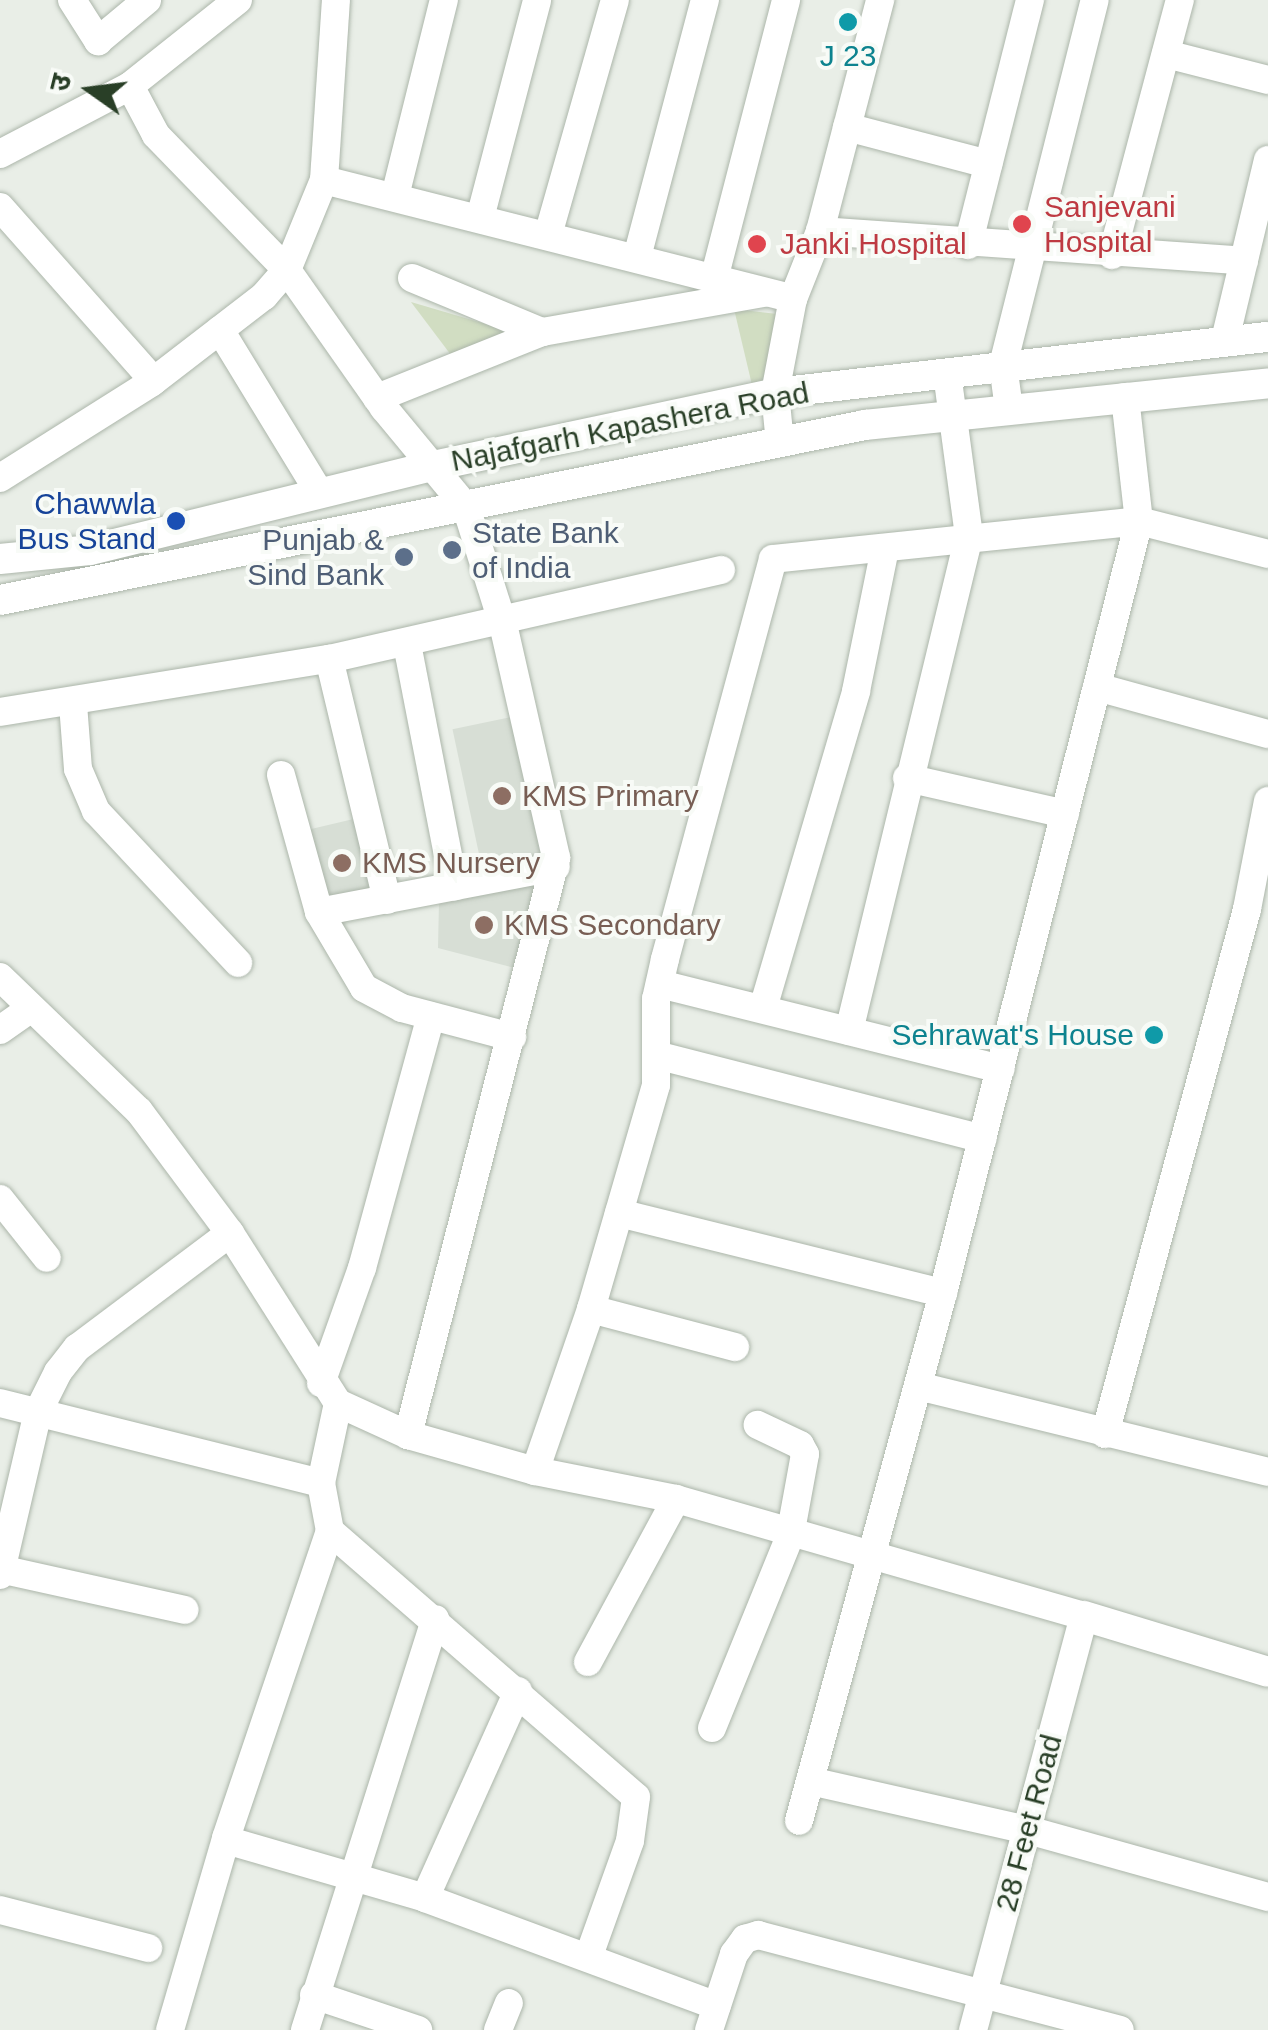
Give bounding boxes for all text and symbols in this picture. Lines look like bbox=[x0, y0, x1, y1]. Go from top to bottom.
marker: J 23 bbox=[837, 11, 859, 33]
place label: J 23 bbox=[820, 38, 876, 74]
north arrow bbox=[40, 40, 140, 140]
text: उ bbox=[43, 71, 77, 94]
place label: Sanjevani Hospital bbox=[1044, 189, 1176, 260]
marker: Sanjevani Hospital bbox=[1009, 211, 1035, 237]
place label: Janki Hospital bbox=[780, 226, 967, 262]
marker: Janki Hospital bbox=[744, 231, 770, 257]
street label: Najafgarh Kapashera Road bbox=[448, 375, 812, 479]
place label: Chawwla Bus Stand bbox=[18, 486, 156, 556]
marker: Chawwla Bus Stand bbox=[165, 510, 187, 532]
place label: State Bank of India bbox=[472, 515, 619, 586]
place label: Punjab & Sind Bank bbox=[247, 522, 384, 592]
marker: State Bank of India bbox=[441, 539, 463, 561]
marker: Punjab & Sind Bank bbox=[393, 546, 415, 568]
place label: KMS Primary bbox=[522, 778, 699, 814]
marker: KMS Primary bbox=[491, 785, 513, 807]
place label: KMS Nursery bbox=[362, 845, 540, 881]
marker: KMS Nursery bbox=[331, 852, 353, 874]
place label: KMS Secondary bbox=[504, 907, 721, 943]
marker: KMS Secondary bbox=[473, 914, 495, 936]
place label: Sehrawat's House bbox=[891, 1017, 1134, 1053]
marker: Sehrawat's House bbox=[1143, 1024, 1165, 1046]
street label: 28 Feet Road bbox=[988, 1731, 1070, 1915]

